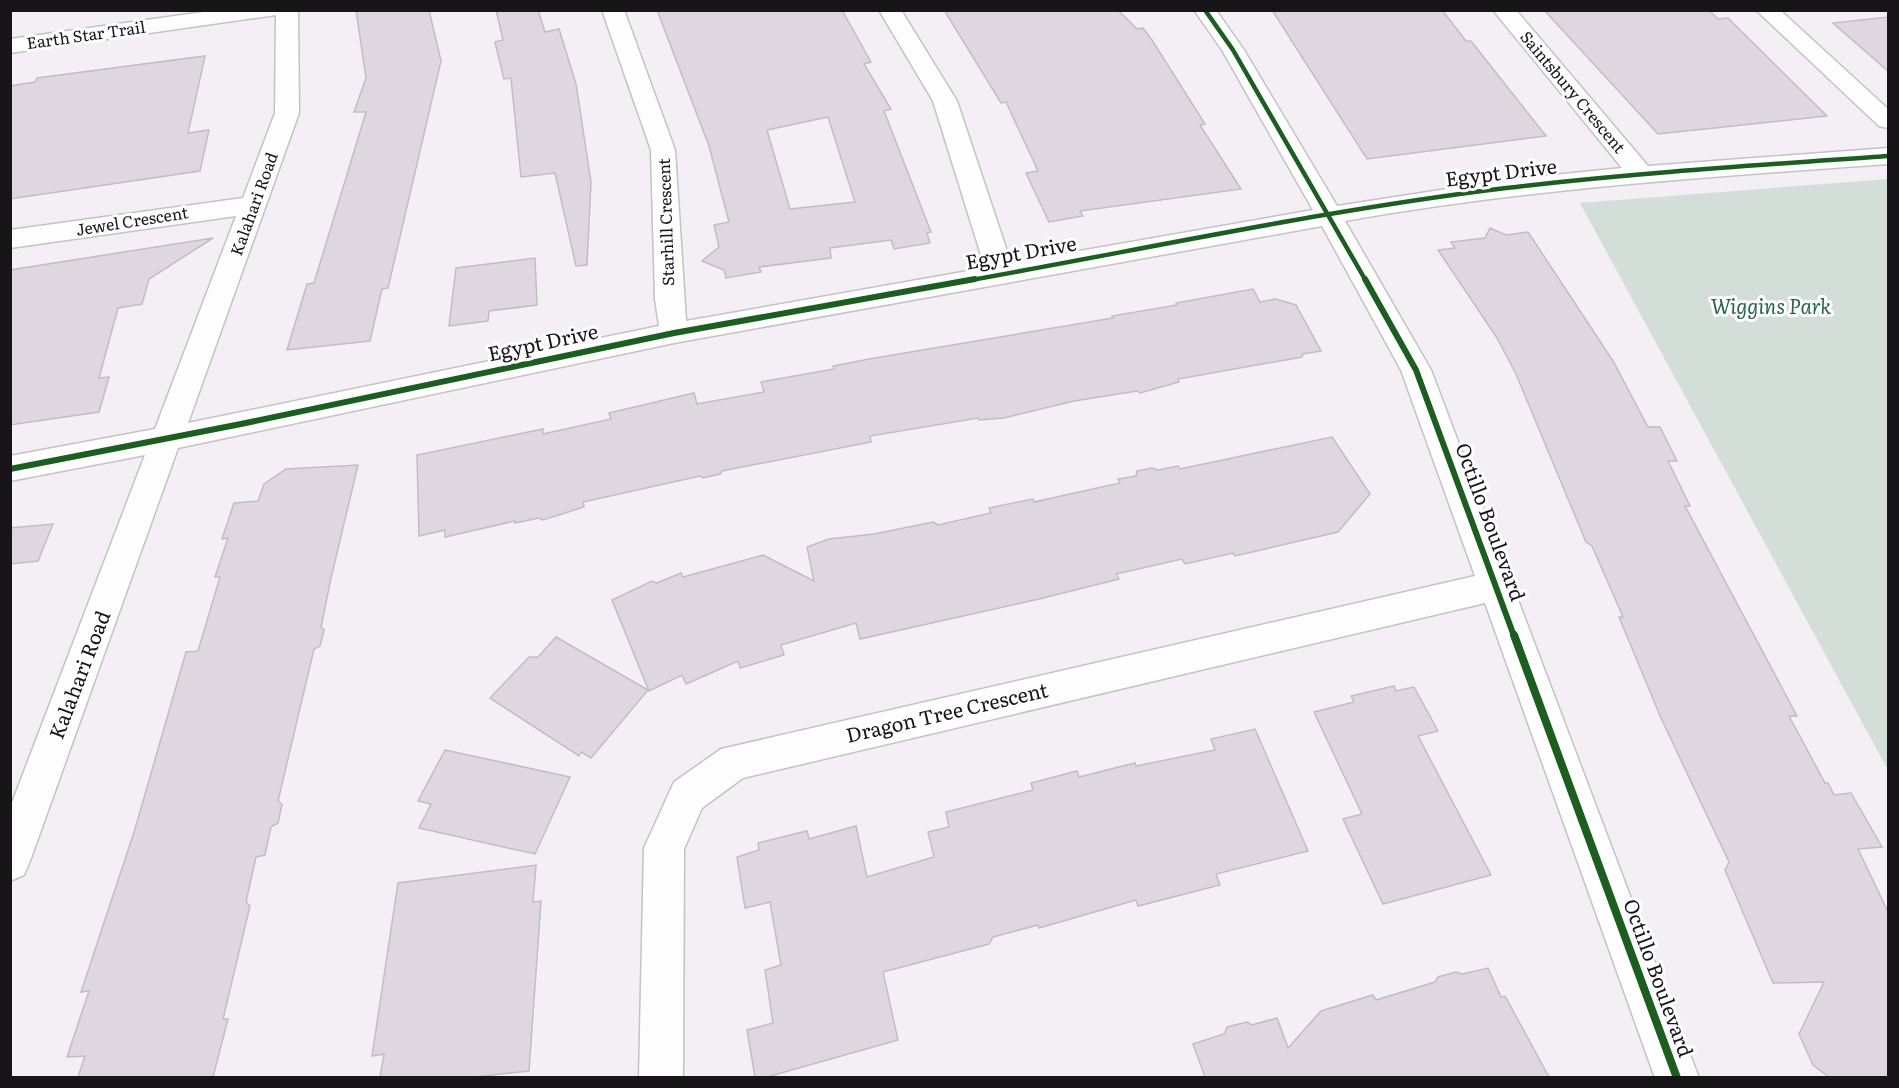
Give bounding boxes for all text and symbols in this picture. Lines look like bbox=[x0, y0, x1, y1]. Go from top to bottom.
street label: Earth Star Trail bbox=[25, 14, 147, 54]
street label: Saintsbury Crescent bbox=[1515, 25, 1632, 158]
street label: Kalahari Road bbox=[223, 148, 283, 259]
street label: Egypt Drive bbox=[1443, 149, 1558, 193]
street label: Starhill Crescent bbox=[651, 157, 679, 286]
street label: Jewel Crescent bbox=[74, 199, 190, 241]
street label: Egypt Drive bbox=[963, 227, 1078, 276]
park label: Wiggins Park bbox=[1711, 290, 1831, 320]
street label: Egypt Drive bbox=[485, 315, 601, 367]
street label: Octillo Boulevard bbox=[1449, 438, 1534, 605]
street label: Kalahari Road bbox=[40, 606, 116, 743]
street label: Dragon Tree Crescent bbox=[843, 673, 1051, 749]
street label: Octillo Boulevard bbox=[1617, 894, 1702, 1061]

